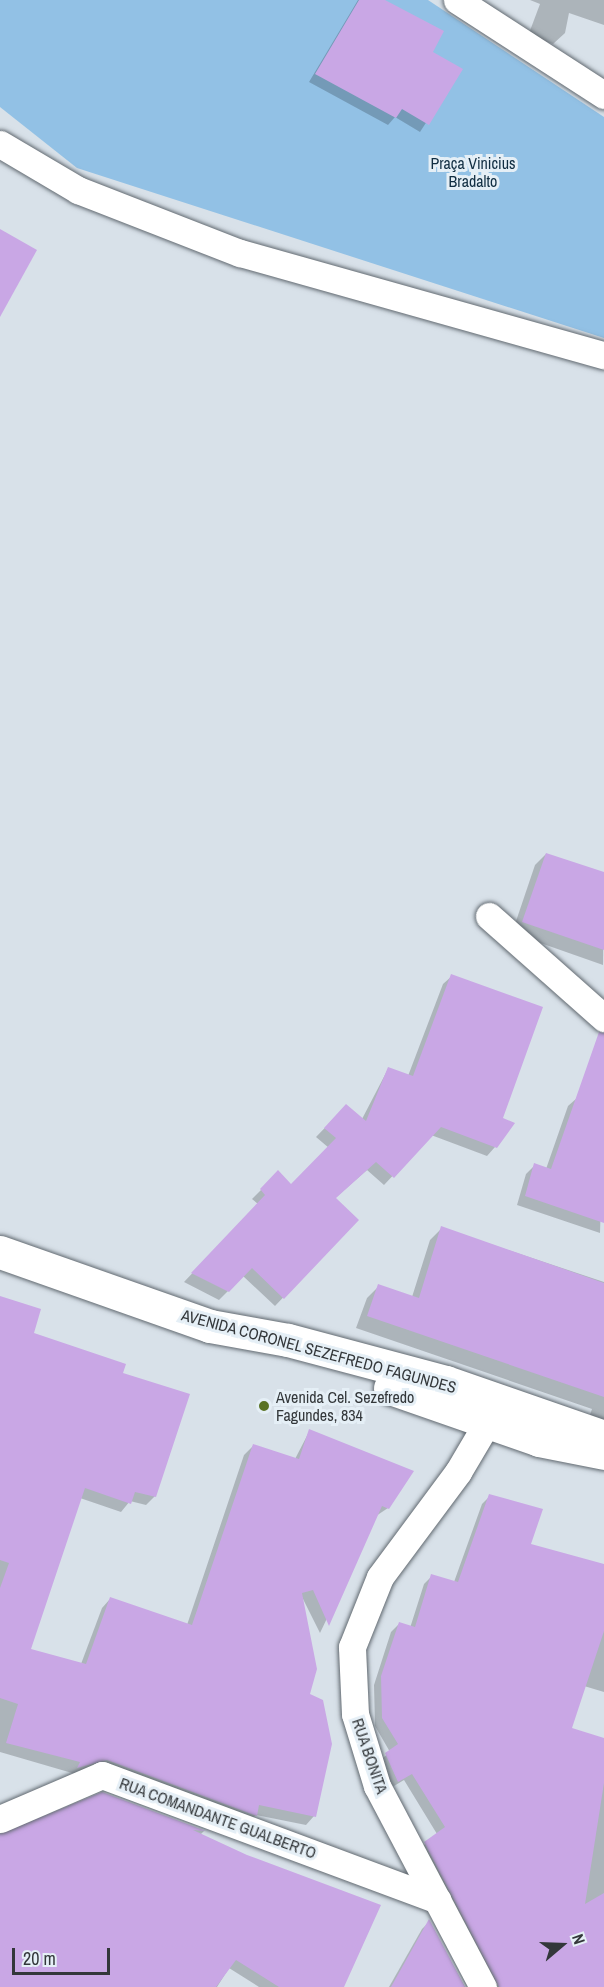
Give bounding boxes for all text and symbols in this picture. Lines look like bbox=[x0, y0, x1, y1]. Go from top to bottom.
park label: Praça Vinicius Bradalto bbox=[430, 153, 516, 191]
street label: AVENIDA CORONEL SEZEFREDO FAGUNDES bbox=[179, 1305, 459, 1397]
place label: Avenida Cel. Sezefredo Fagundes, 834 bbox=[276, 1387, 414, 1425]
marker: Avenida Cel. Sezefredo Fagundes, 834 bbox=[257, 1399, 271, 1413]
street label: RUA BONITA bbox=[348, 1715, 392, 1797]
street label: RUA COMANDANTE GUALBERTO bbox=[117, 1773, 319, 1863]
north arrow bbox=[532, 1915, 592, 1975]
text: N bbox=[567, 1931, 591, 1947]
scale bar bbox=[15, 1936, 112, 1974]
text: 20 m bbox=[23, 1946, 56, 1971]

